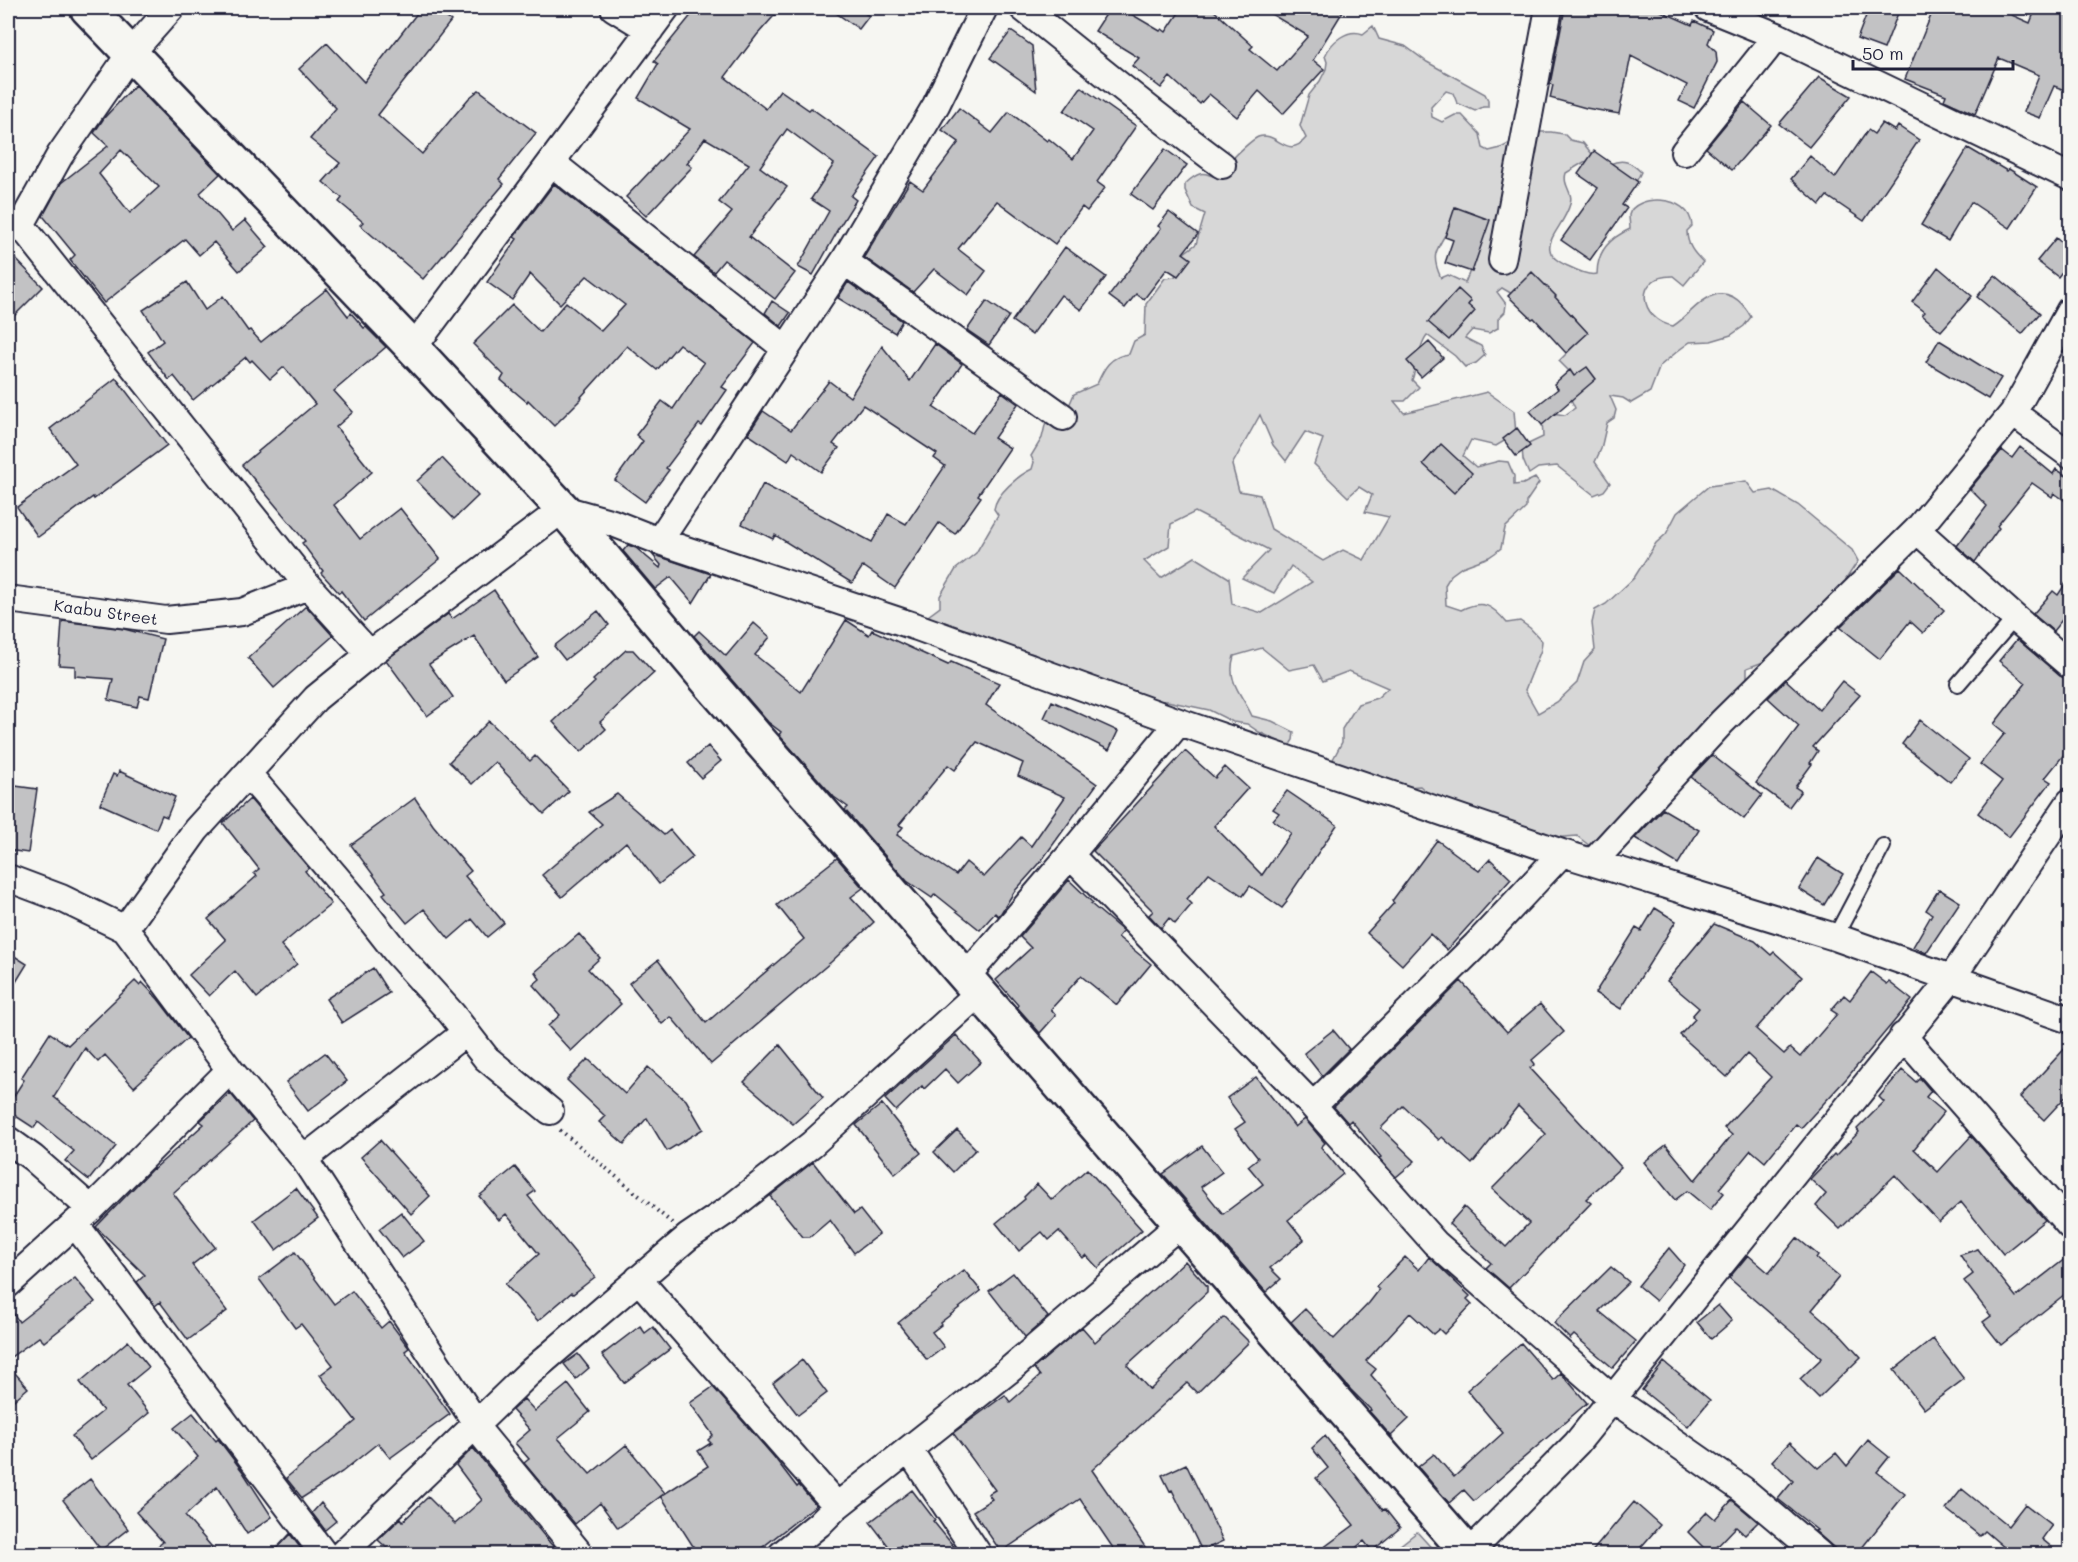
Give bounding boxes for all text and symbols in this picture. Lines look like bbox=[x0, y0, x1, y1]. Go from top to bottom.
scale bar bbox=[1853, 33, 2014, 71]
text: 50 m bbox=[1862, 41, 1904, 65]
street label: Kaabu Street bbox=[53, 594, 159, 629]

